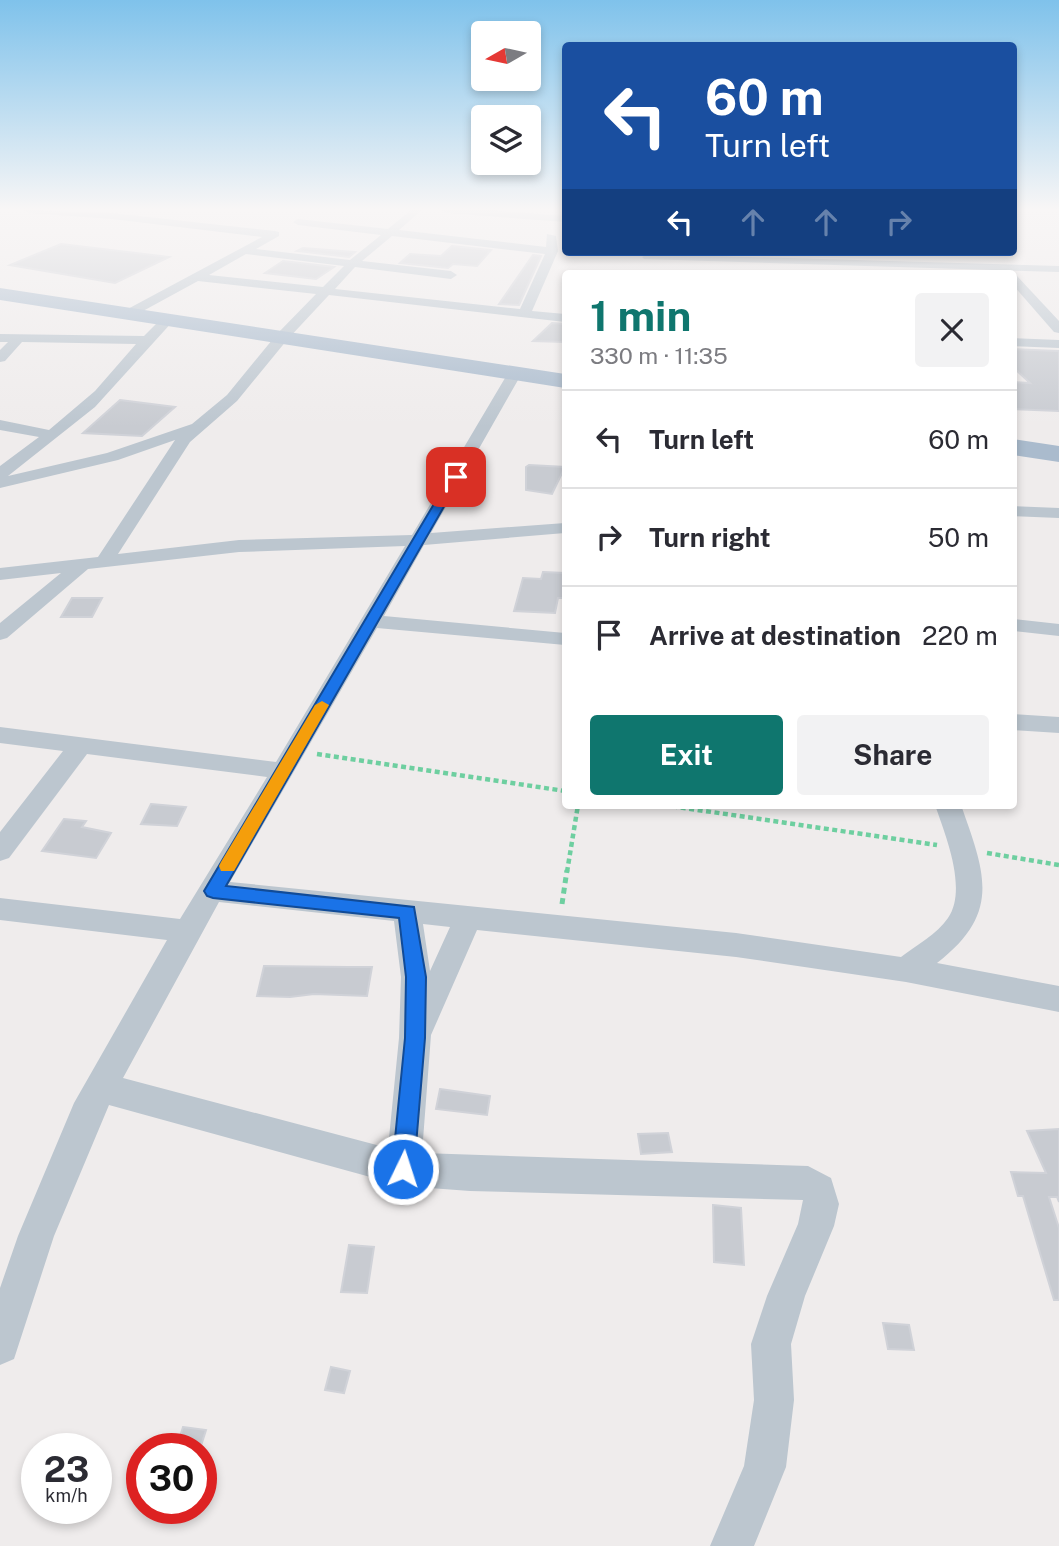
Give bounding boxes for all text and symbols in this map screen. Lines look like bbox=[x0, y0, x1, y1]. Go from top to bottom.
north arrow bbox=[471, 21, 541, 91]
map controls bbox=[471, 21, 541, 175]
text: 60 m bbox=[705, 68, 824, 126]
icon: left bbox=[590, 70, 681, 161]
button: layers bbox=[471, 105, 541, 175]
text: Turn left bbox=[705, 127, 830, 164]
icon: left bbox=[661, 203, 699, 241]
icon: ahead bbox=[734, 203, 772, 241]
icon: ahead bbox=[807, 203, 845, 241]
icon: right bbox=[880, 203, 918, 241]
text: 1 min bbox=[590, 291, 691, 340]
button: close bbox=[915, 293, 989, 367]
text: 330 m · 11:35 bbox=[590, 342, 728, 369]
icon: left bbox=[590, 420, 628, 458]
text: Turn left bbox=[649, 424, 754, 455]
text: 60 m bbox=[928, 424, 989, 455]
pin bbox=[426, 447, 486, 507]
icon: arrive bbox=[437, 458, 475, 496]
icon: right bbox=[590, 518, 628, 556]
text: Turn right bbox=[649, 522, 771, 553]
text: 50 m bbox=[928, 522, 989, 553]
icon: arrive bbox=[590, 616, 628, 654]
text: Arrive at destination bbox=[649, 620, 901, 651]
text: 220 m bbox=[922, 620, 998, 651]
button: Exit bbox=[590, 715, 783, 795]
button: Share bbox=[797, 715, 989, 795]
position arrow bbox=[366, 1132, 440, 1206]
speed limit sign: 30 bbox=[126, 1433, 217, 1524]
text: 23 bbox=[44, 1449, 89, 1490]
text: km/h bbox=[45, 1485, 88, 1506]

